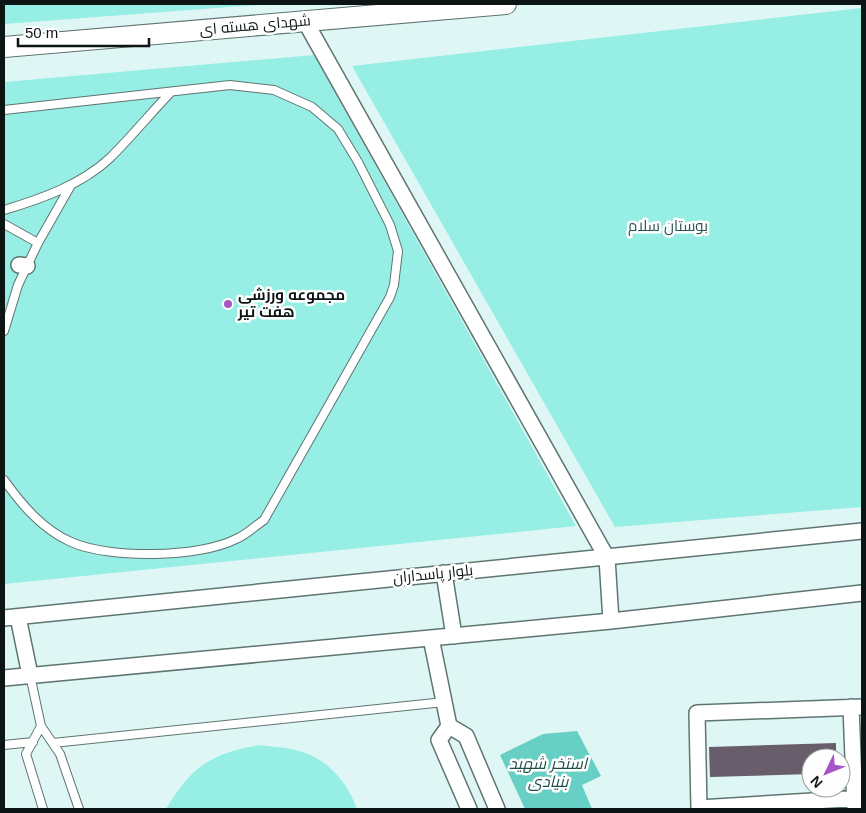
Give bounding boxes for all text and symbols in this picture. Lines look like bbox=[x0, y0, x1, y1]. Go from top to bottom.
street label: شهدای هسته ای bbox=[199, 11, 311, 40]
scale bar bbox=[18, 15, 149, 47]
text: 50 m bbox=[25, 24, 58, 41]
park label: بوستان سلام bbox=[628, 217, 708, 236]
place label: مجموعه ورزشی هفت تیر bbox=[237, 286, 345, 321]
marker: مجموعه ورزشی هفت تیر bbox=[222, 298, 234, 310]
street label: بلوار پاسداران bbox=[392, 561, 474, 588]
north arrow bbox=[801, 748, 851, 798]
water label: استخر شهید بنیادی bbox=[509, 755, 589, 791]
text: N bbox=[807, 773, 826, 791]

